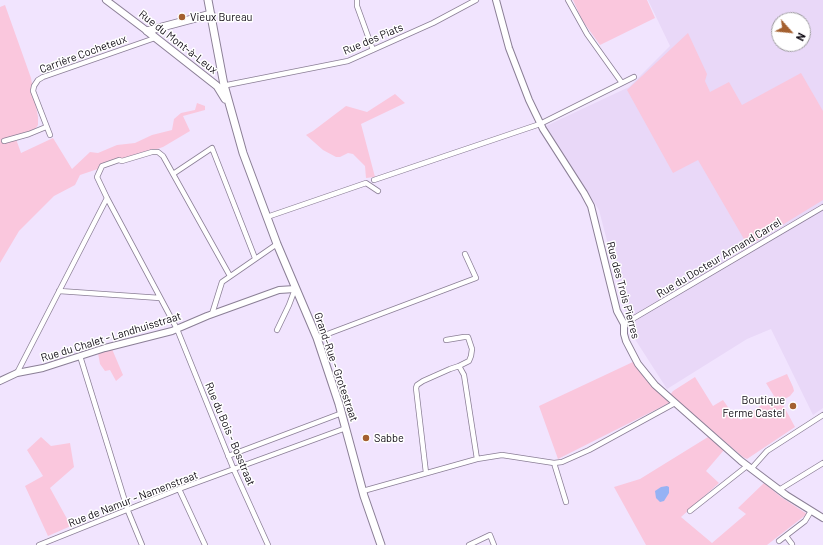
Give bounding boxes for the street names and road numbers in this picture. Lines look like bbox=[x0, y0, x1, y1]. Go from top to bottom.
street label: Rue du Mont-à-Leux bbox=[136, 7, 220, 77]
street label: Rue des Piats bbox=[341, 20, 405, 58]
street label: Carrière Cocheteux bbox=[38, 32, 128, 76]
street label: Rue du Docteur Armand Carrel bbox=[654, 215, 784, 301]
street label: Rue des Trois Pierres bbox=[604, 240, 642, 340]
street label: Rue du Chalet - Landhuisstraat bbox=[39, 309, 183, 365]
street label: Grand-Rue - Grotestraat bbox=[311, 311, 361, 423]
street label: Rue du Bois - Bosstraat bbox=[202, 380, 258, 488]
street label: Rue de Namur - Namenstraat bbox=[66, 468, 200, 530]

